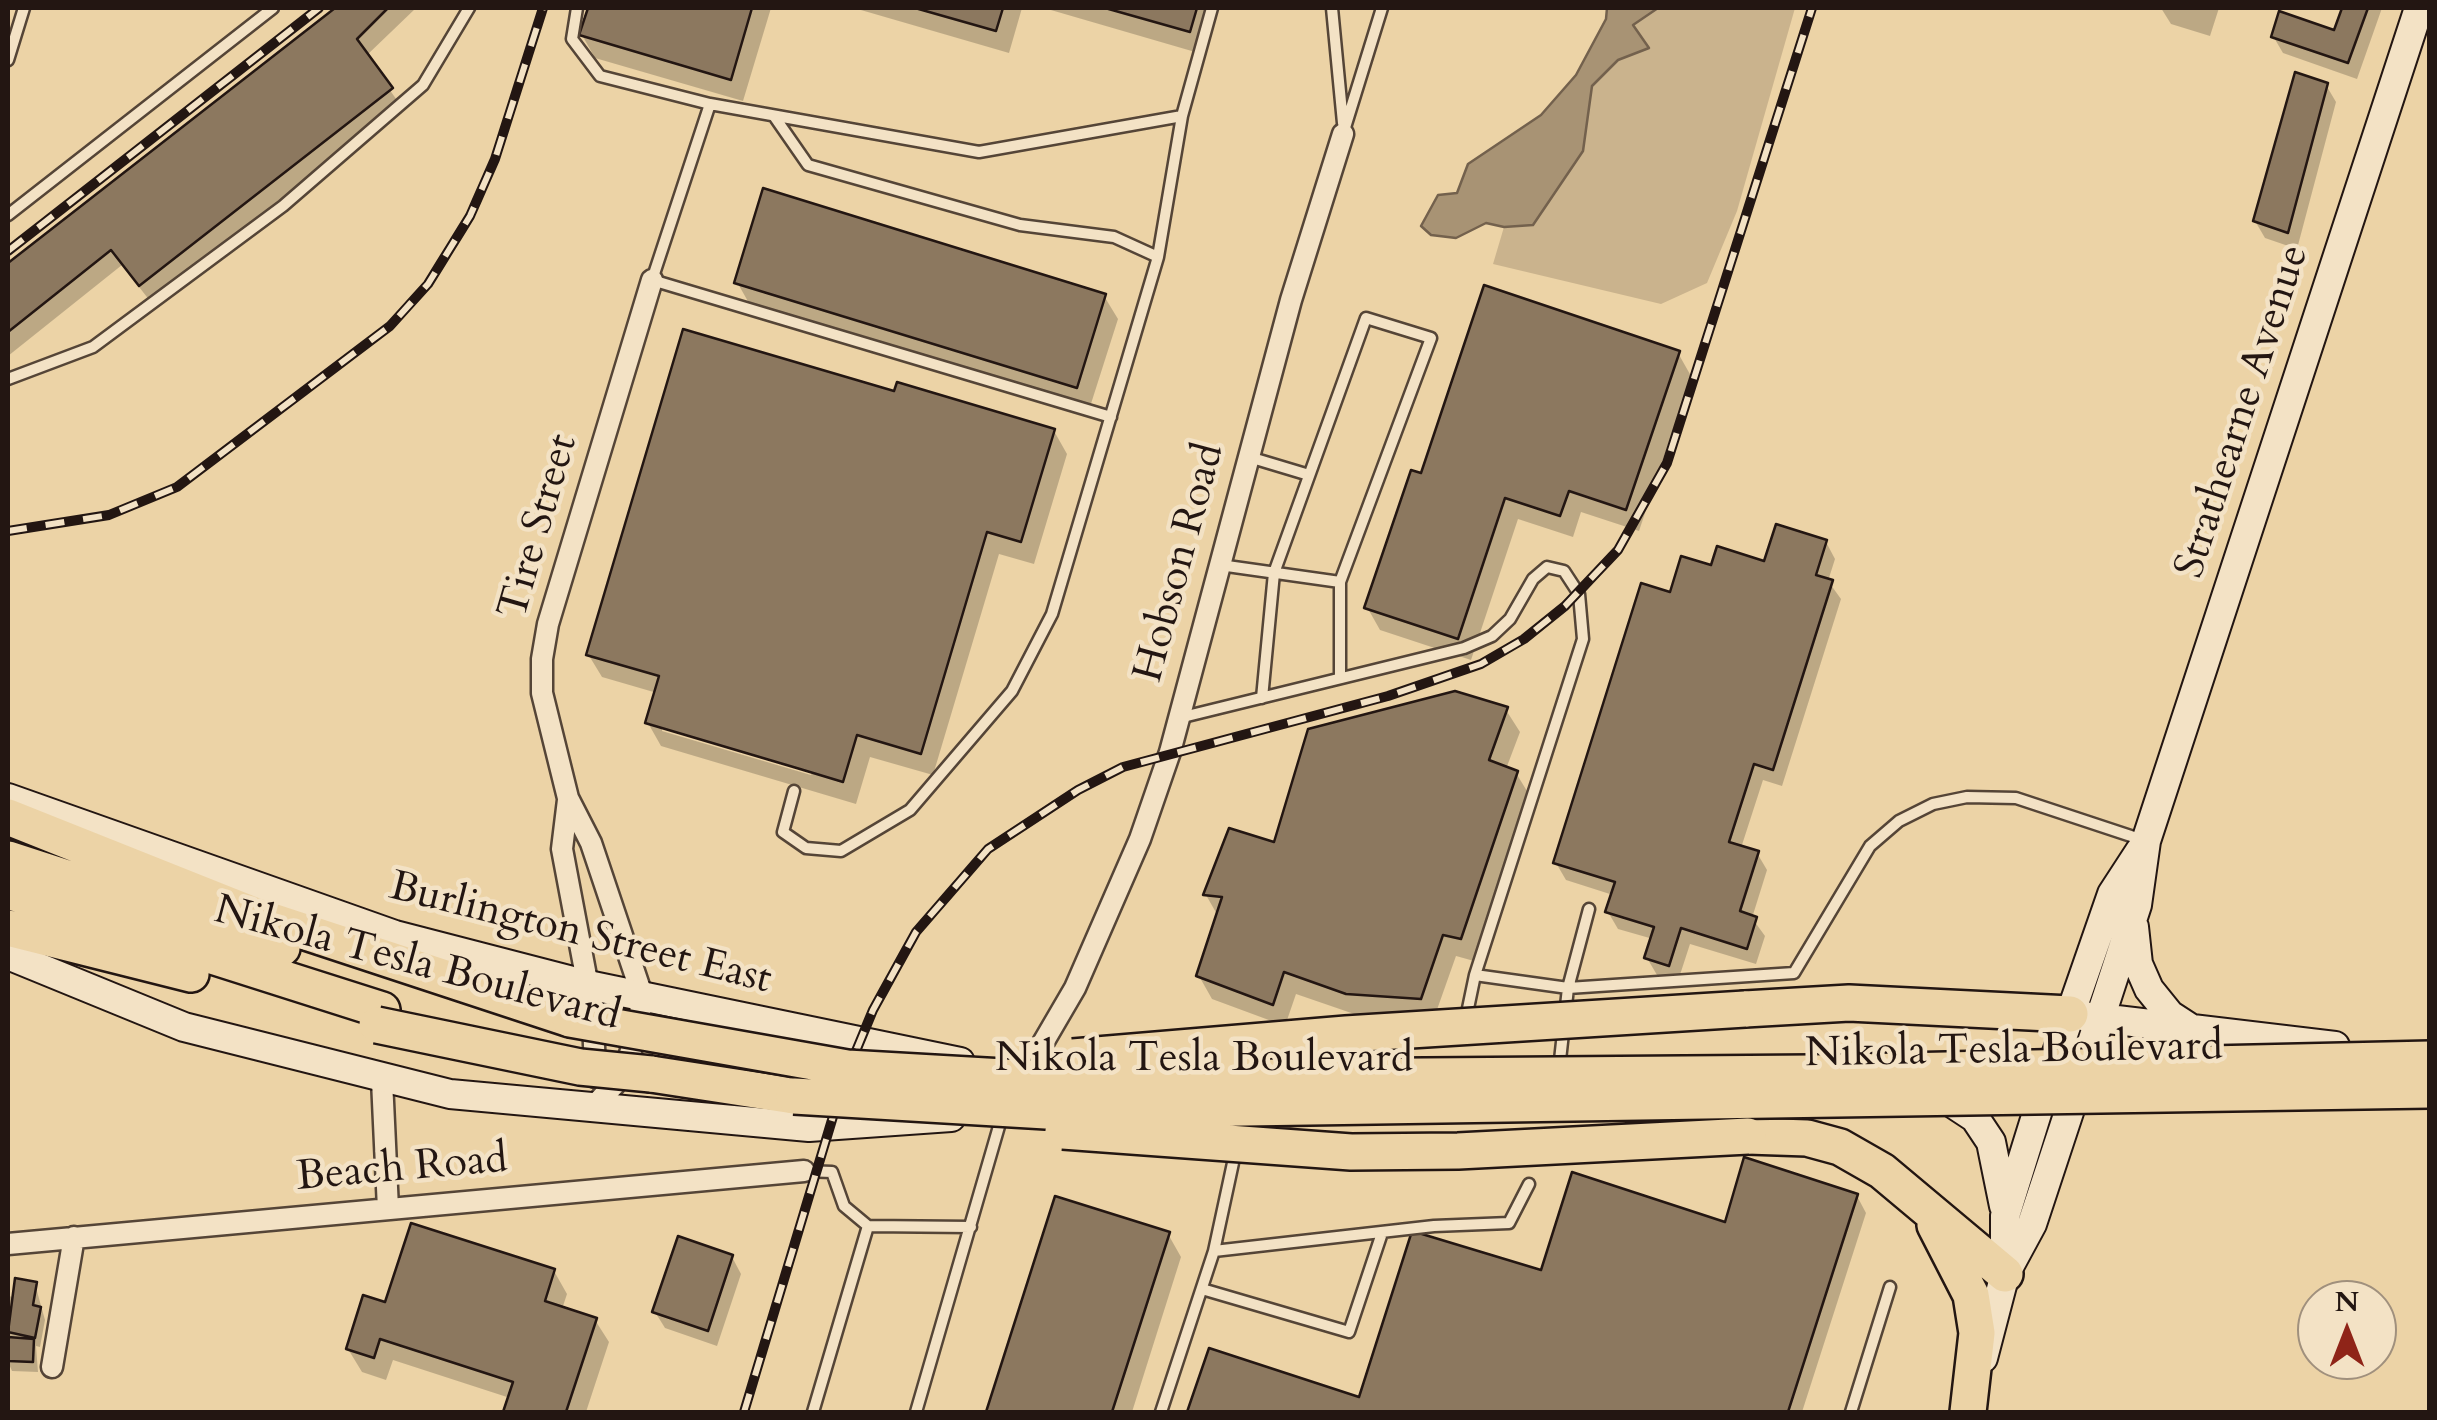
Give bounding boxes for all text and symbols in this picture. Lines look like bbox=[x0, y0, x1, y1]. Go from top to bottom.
street label: Strathearne Avenue bbox=[2166, 239, 2322, 585]
street label: Tire Street bbox=[490, 429, 590, 625]
street label: Hobson Road bbox=[1125, 438, 1237, 688]
street label: Burlington Street East bbox=[384, 863, 776, 1007]
street label: Nikola Tesla Boulevard bbox=[209, 887, 625, 1043]
street label: Nikola Tesla Boulevard bbox=[1805, 1023, 2223, 1081]
street label: Nikola Tesla Boulevard bbox=[995, 1035, 1413, 1085]
street label: Beach Road bbox=[294, 1136, 510, 1204]
north arrow bbox=[2297, 1280, 2397, 1380]
text: N bbox=[2335, 1283, 2359, 1321]

